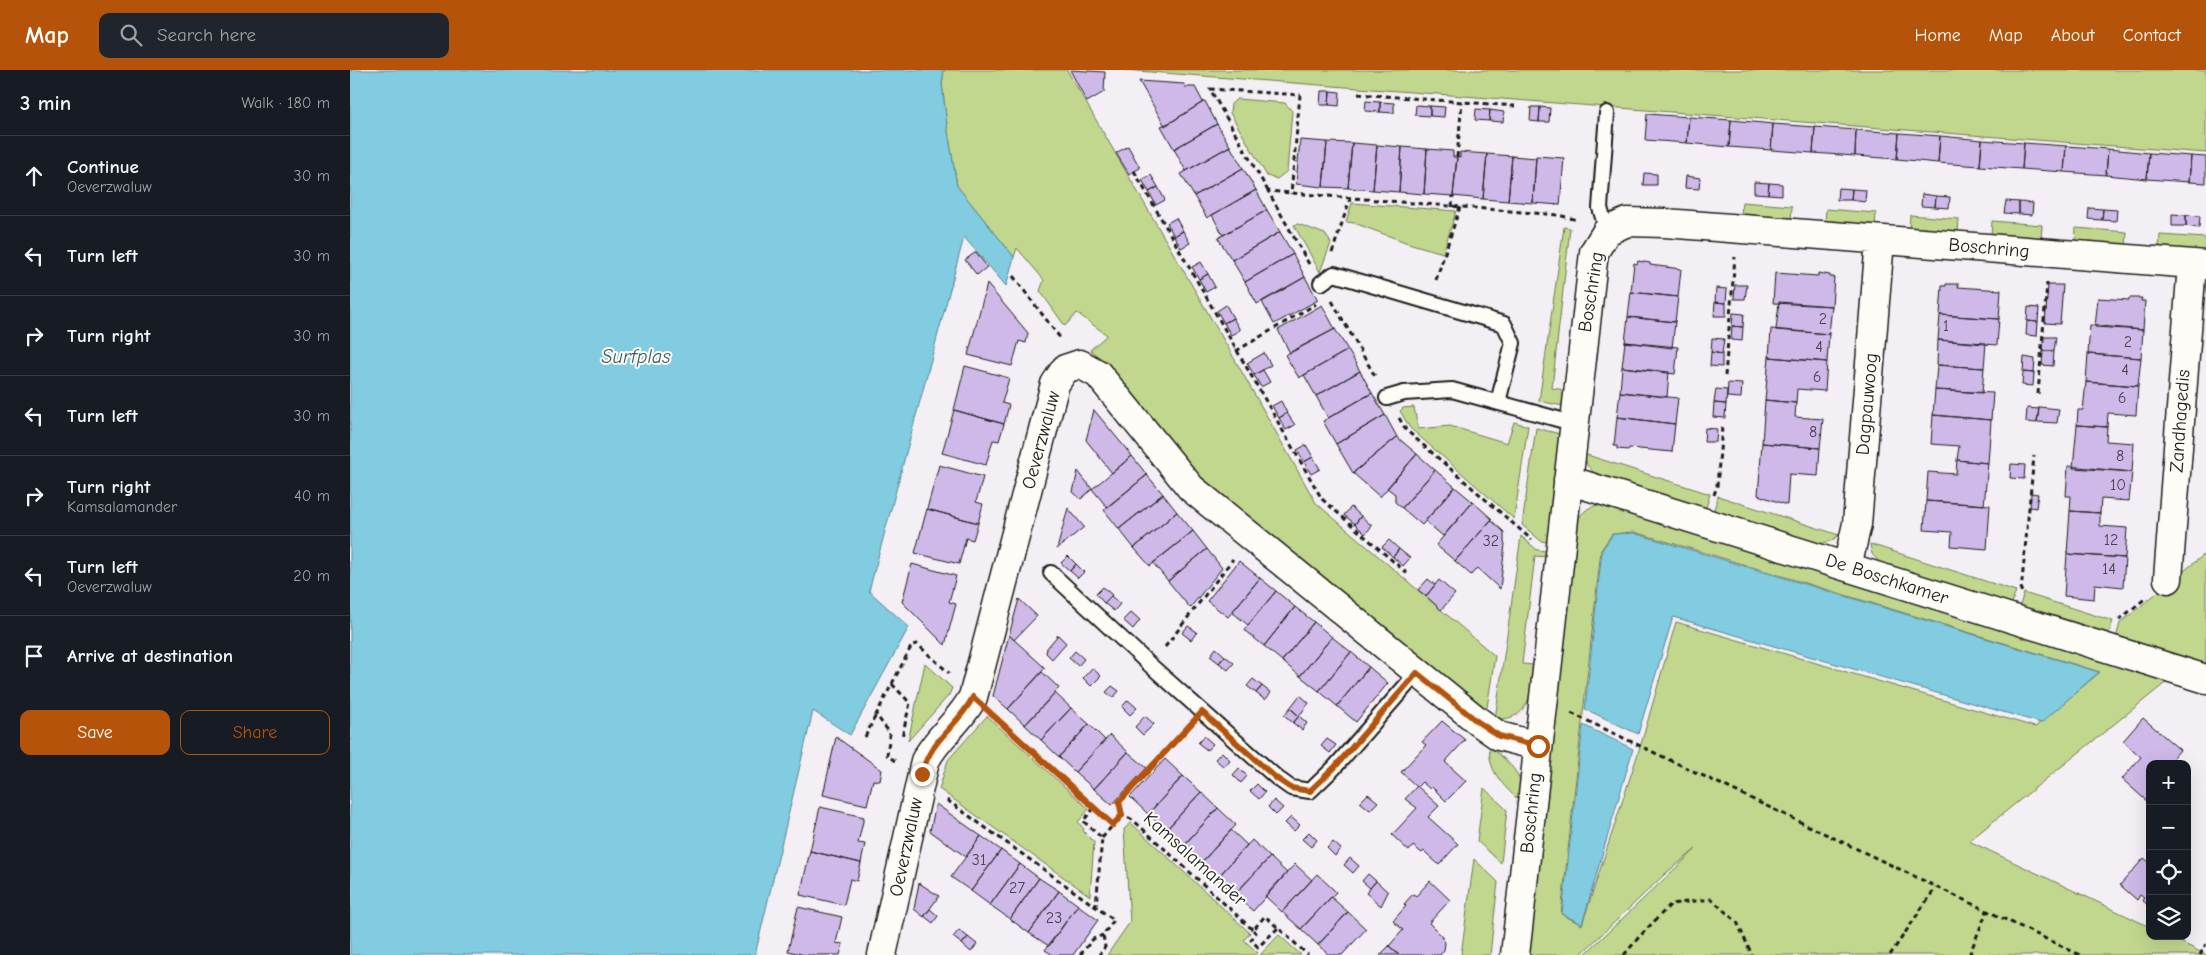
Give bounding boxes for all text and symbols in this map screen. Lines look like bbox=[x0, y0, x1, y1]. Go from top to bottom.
search box bbox=[99, 13, 449, 58]
text: Map bbox=[25, 21, 69, 49]
icon: search bbox=[117, 21, 145, 49]
text: Search here bbox=[157, 24, 256, 46]
text: Home bbox=[1914, 25, 1961, 46]
text: Map bbox=[1989, 25, 2023, 46]
text: About bbox=[2051, 25, 2095, 46]
text: Contact bbox=[2123, 25, 2181, 46]
text: 3 min bbox=[20, 91, 71, 115]
text: Walk · 180 m bbox=[241, 94, 330, 112]
text: Continue bbox=[67, 156, 139, 178]
icon: ahead bbox=[20, 162, 48, 190]
text: 30 m bbox=[294, 167, 330, 185]
text: Oeverzwaluw bbox=[67, 178, 152, 196]
street label: Boschring bbox=[1948, 233, 2030, 263]
icon: left bbox=[20, 242, 48, 270]
text: Turn left bbox=[67, 245, 138, 267]
text: 30 m bbox=[294, 247, 330, 265]
street label: Boschring bbox=[1574, 250, 1608, 334]
house number: 2 bbox=[1819, 310, 1827, 328]
house number: 1 bbox=[1943, 317, 1949, 335]
icon: right bbox=[20, 322, 48, 350]
text: Turn right bbox=[67, 325, 151, 347]
text: 30 m bbox=[294, 327, 330, 345]
house number: 2 bbox=[2124, 333, 2132, 351]
house number: 4 bbox=[1815, 338, 1823, 356]
water label: Surfplas bbox=[602, 345, 671, 368]
street label: Dagpauwoog bbox=[1852, 352, 1882, 456]
house number: 4 bbox=[2121, 361, 2129, 379]
house number: 6 bbox=[1813, 368, 1821, 386]
street label: Zandhagedis bbox=[2165, 369, 2195, 473]
street label: Oeverzwaluw bbox=[1017, 388, 1065, 491]
house number: 6 bbox=[2118, 389, 2126, 407]
icon: left bbox=[20, 402, 48, 430]
text: Turn left bbox=[67, 405, 138, 427]
text: 30 m bbox=[294, 407, 330, 425]
house number: 8 bbox=[1809, 423, 1817, 441]
house number: 8 bbox=[2116, 447, 2124, 465]
text: Turn right bbox=[67, 476, 151, 498]
house number: 10 bbox=[2110, 476, 2126, 494]
icon: right bbox=[20, 482, 48, 510]
text: 40 m bbox=[294, 487, 330, 505]
text: Kamsalamander bbox=[67, 498, 177, 516]
house number: 12 bbox=[2104, 531, 2118, 549]
house number: 32 bbox=[1483, 532, 1499, 550]
street label: De Boschkamer bbox=[1823, 549, 1952, 609]
text: Turn left bbox=[67, 556, 138, 578]
house number: 14 bbox=[2102, 560, 2116, 578]
icon: left bbox=[20, 562, 48, 590]
text: 20 m bbox=[293, 567, 330, 585]
text: Oeverzwaluw bbox=[67, 578, 152, 596]
icon: arrive bbox=[20, 642, 48, 670]
text: Arrive at destination bbox=[67, 645, 233, 667]
button: Save bbox=[20, 710, 170, 755]
button: Share bbox=[180, 710, 330, 755]
route start bbox=[1527, 735, 1550, 758]
map controls bbox=[2146, 760, 2191, 940]
button: + bbox=[2146, 760, 2191, 805]
route end bbox=[911, 763, 934, 786]
street label: Boschring bbox=[1516, 771, 1546, 855]
street label: Oeverzwaluw bbox=[885, 795, 927, 899]
button: − bbox=[2146, 805, 2191, 850]
street label: Kamsalamander bbox=[1139, 807, 1251, 911]
button: locate bbox=[2146, 850, 2191, 895]
house number: 31 bbox=[972, 851, 986, 869]
house number: 27 bbox=[1009, 879, 1025, 897]
button: layers bbox=[2146, 895, 2191, 940]
house number: 23 bbox=[1046, 909, 1062, 927]

